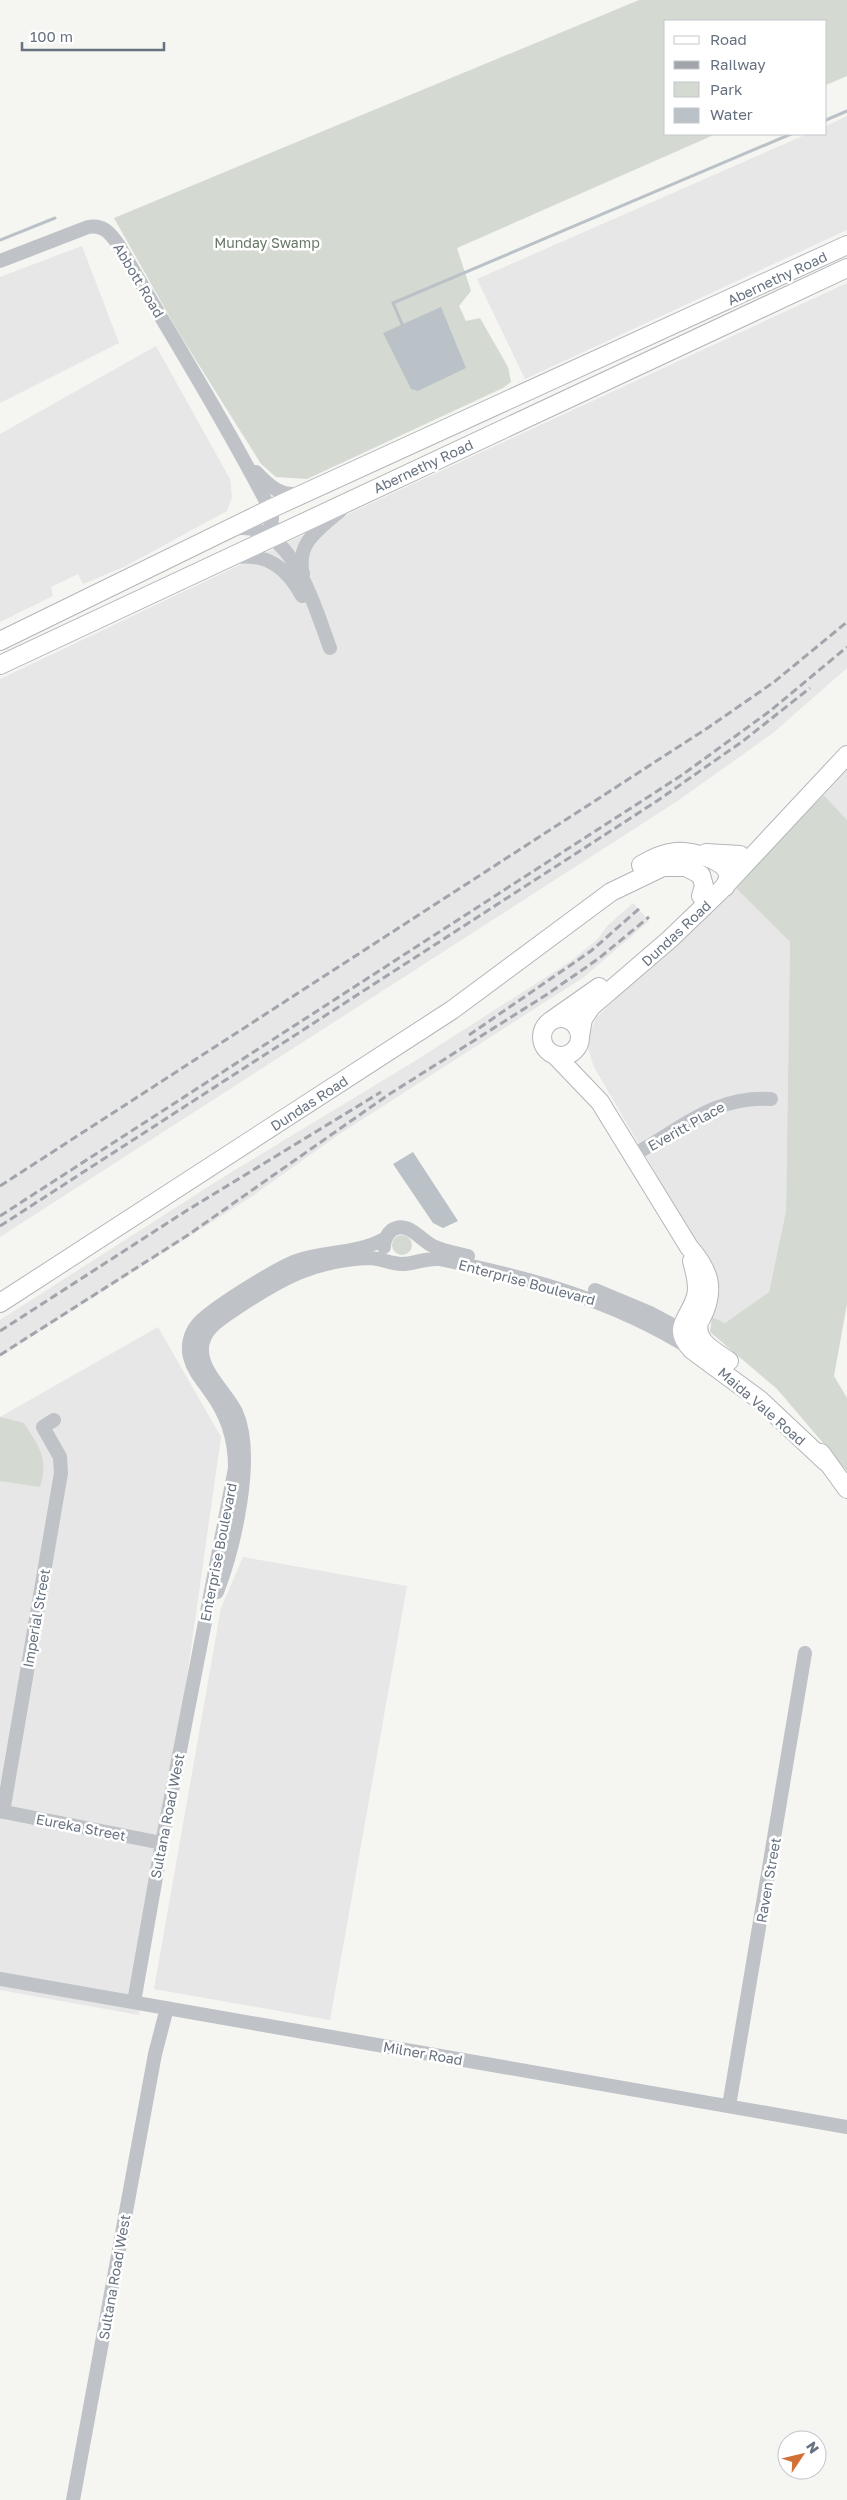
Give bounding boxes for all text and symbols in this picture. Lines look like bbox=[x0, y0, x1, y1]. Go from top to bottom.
scale bar bbox=[22, 20, 165, 52]
legend bbox=[664, 20, 827, 135]
text: 100 m bbox=[30, 27, 73, 45]
text: Road bbox=[710, 30, 747, 48]
text: Railway bbox=[710, 55, 766, 73]
text: Park bbox=[710, 80, 743, 98]
text: Water bbox=[710, 105, 753, 123]
park label: Munday Swamp bbox=[214, 234, 320, 251]
street label: Abbott Road bbox=[110, 240, 168, 320]
street label: Abernethy Road bbox=[725, 248, 829, 308]
street label: Abernethy Road bbox=[371, 436, 475, 496]
street label: Dundas Road bbox=[638, 897, 714, 969]
street label: Dundas Road bbox=[267, 1072, 351, 1134]
street label: Everitt Place bbox=[645, 1098, 727, 1154]
street label: Enterprise Boulevard bbox=[457, 1256, 597, 1308]
street label: Maida Vale Road bbox=[715, 1363, 809, 1449]
street label: Enterprise Boulevard bbox=[196, 1481, 240, 1623]
street label: Imperial Street bbox=[19, 1567, 53, 1669]
street label: Sultana Road West bbox=[147, 1752, 187, 1880]
street label: Eureka Street bbox=[35, 1810, 127, 1844]
street label: Raven Street bbox=[752, 1836, 784, 1924]
street label: Milner Road bbox=[382, 2038, 464, 2068]
street label: Sultana Road West bbox=[95, 2213, 133, 2341]
north arrow bbox=[777, 2430, 827, 2480]
text: N bbox=[803, 2438, 823, 2456]

